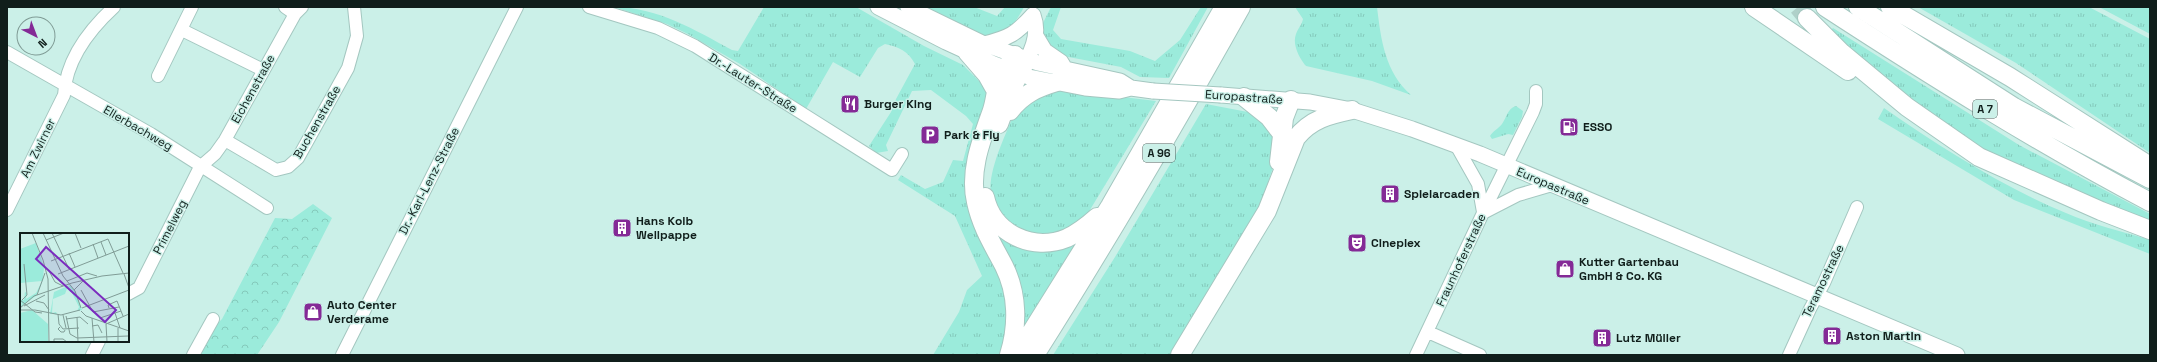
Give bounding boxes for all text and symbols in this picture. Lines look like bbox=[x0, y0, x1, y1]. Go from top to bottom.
north arrow bbox=[16, 16, 56, 56]
text: N bbox=[35, 36, 50, 51]
street label: Dr.-Lauter-Straße bbox=[706, 49, 800, 117]
street label: Eichenstraße bbox=[228, 52, 278, 126]
street label: Buchenstraße bbox=[290, 83, 344, 161]
street label: Europastraße bbox=[1205, 86, 1283, 108]
restaurant icon: Burger King bbox=[839, 93, 861, 115]
place label: Burger King bbox=[864, 96, 932, 112]
road number: A 7 bbox=[1973, 100, 1997, 118]
street label: Ellerbachweg bbox=[100, 102, 176, 154]
street label: Am Zwirner bbox=[17, 115, 59, 180]
fuel station icon: ESSO bbox=[1558, 116, 1580, 138]
place label: ESSO bbox=[1583, 119, 1612, 135]
parking icon: Park & Fly bbox=[919, 124, 941, 146]
street label: Dr.-Karl-Lenz-Straße bbox=[395, 125, 463, 237]
place label: Park & Fly bbox=[944, 127, 1000, 143]
road number: A 96 bbox=[1143, 144, 1175, 162]
street label: Europastraße bbox=[1514, 163, 1592, 209]
building icon: Spielarcaden bbox=[1379, 183, 1401, 205]
place label: Spielarcaden bbox=[1404, 186, 1480, 202]
street label: Primelweg bbox=[149, 197, 191, 257]
street label: Fraunhoferstraße bbox=[1432, 211, 1490, 309]
place label: Hans Kolb Wellpappe bbox=[636, 213, 697, 243]
building icon: Hans Kolb Wellpappe bbox=[611, 217, 633, 239]
theatre icon: Cineplex bbox=[1346, 232, 1368, 254]
inset map bbox=[20, 233, 129, 342]
place label: Cineplex bbox=[1371, 235, 1421, 251]
street label: Teramostraße bbox=[1798, 242, 1848, 320]
place label: Kutter Gartenbau GmbH & Co. KG bbox=[1579, 254, 1679, 284]
shop icon: Kutter Gartenbau GmbH & Co. KG bbox=[1554, 258, 1576, 280]
place label: Auto Center Verderame bbox=[327, 297, 397, 327]
shop icon: Auto Center Verderame bbox=[302, 301, 324, 323]
building icon: Aston Martin bbox=[1821, 325, 1843, 347]
building icon: Lutz Müller bbox=[1591, 327, 1613, 349]
place label: Aston Martin bbox=[1846, 328, 1921, 344]
place label: Lutz Müller bbox=[1616, 330, 1681, 346]

